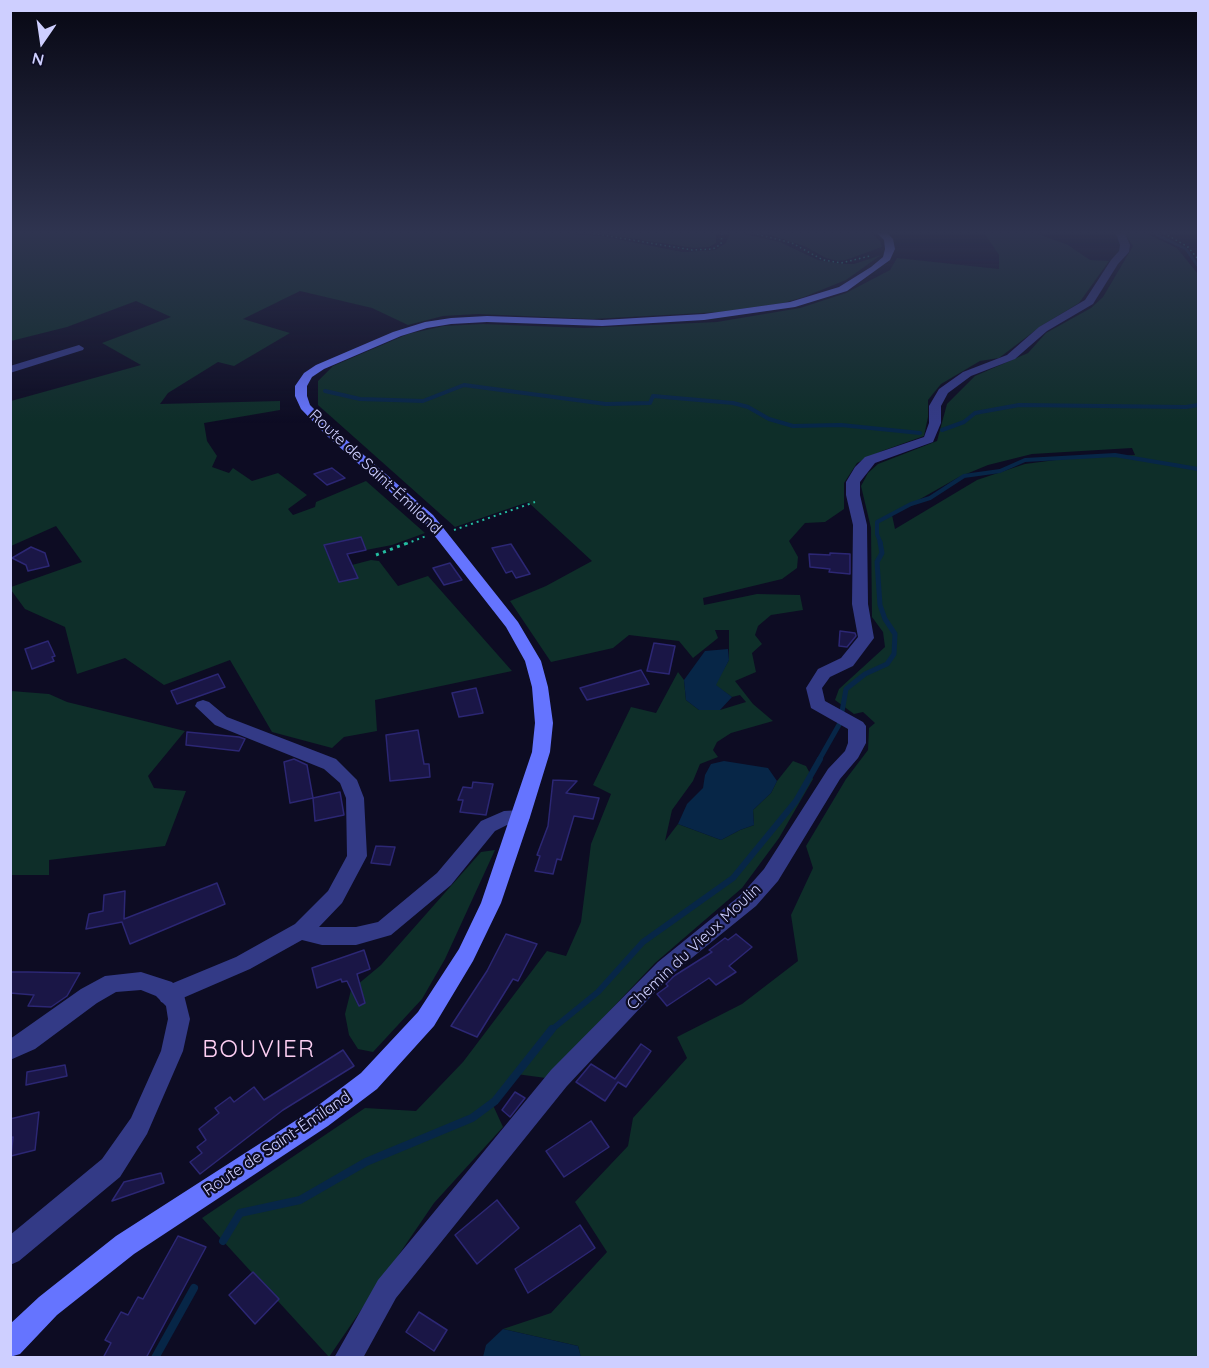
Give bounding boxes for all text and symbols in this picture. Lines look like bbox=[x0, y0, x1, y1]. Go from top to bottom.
north arrow bbox=[12, 12, 72, 72]
text: N bbox=[30, 48, 46, 71]
street label: Route de Saint-Émiland bbox=[305, 406, 445, 538]
street label: Chemin du Vieux Moulin bbox=[623, 880, 765, 1014]
district label: BOUVIER bbox=[202, 1036, 316, 1064]
street label: Route de Saint-Émiland bbox=[200, 1087, 354, 1201]

